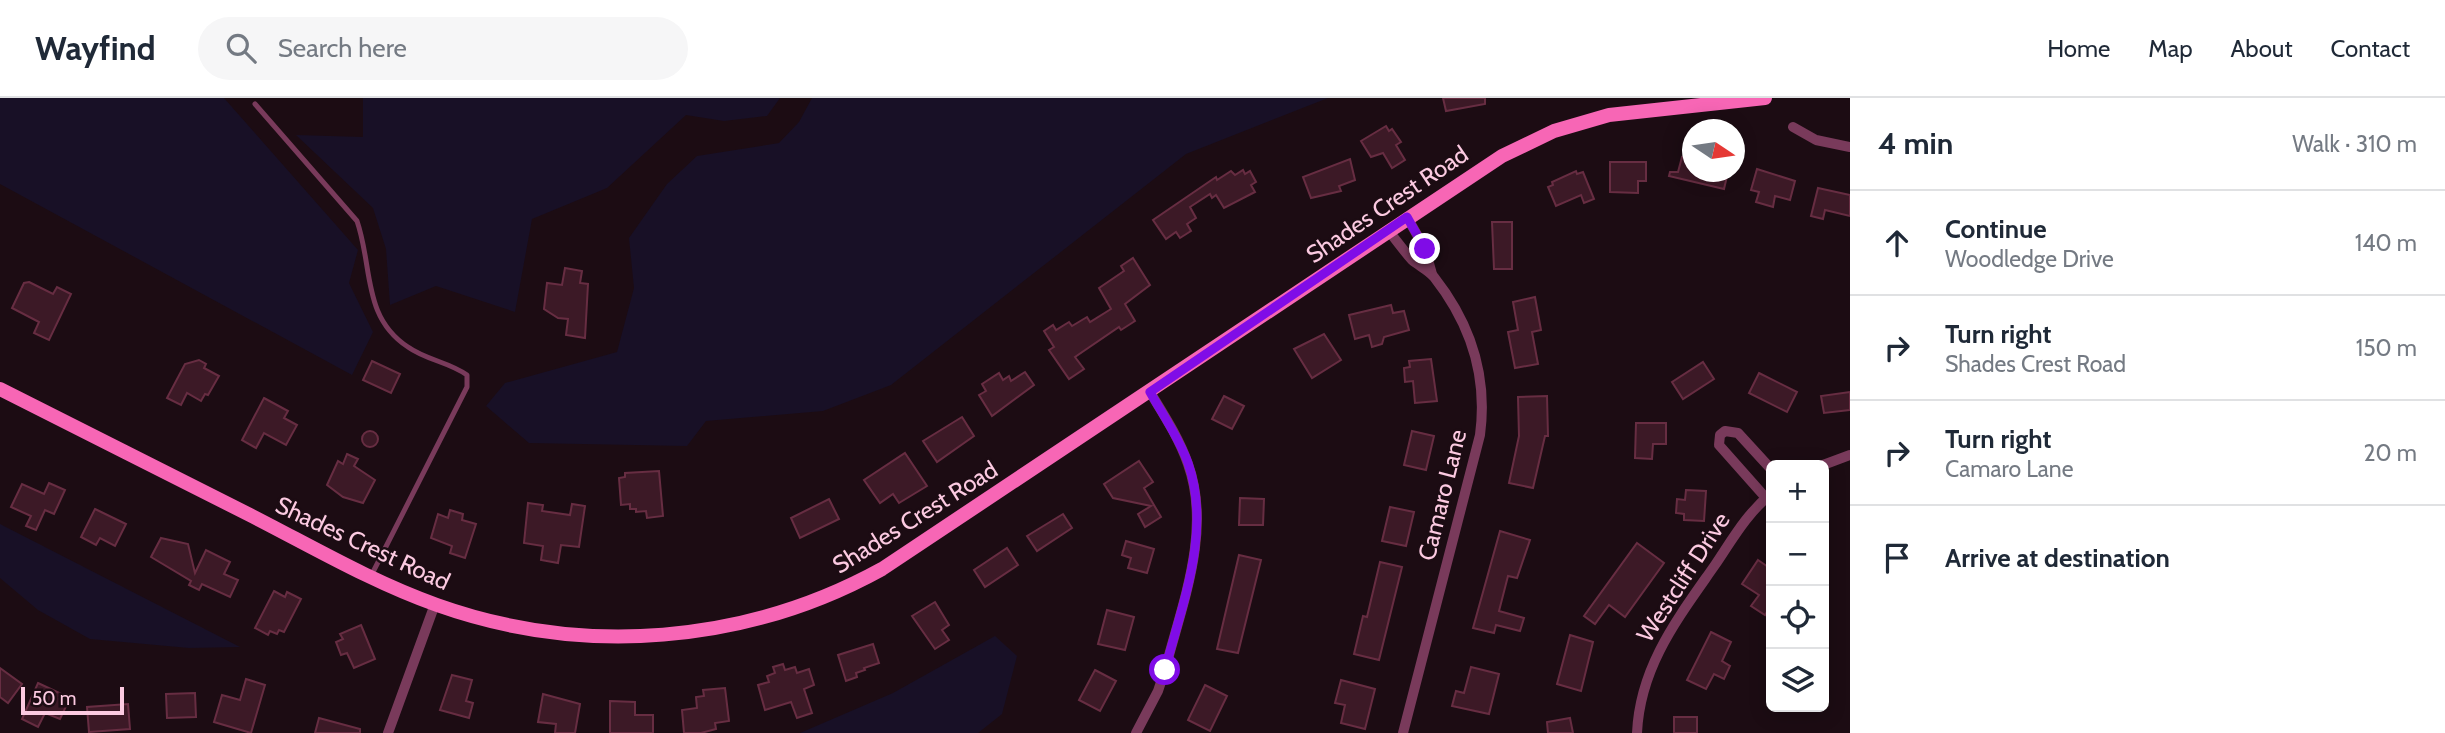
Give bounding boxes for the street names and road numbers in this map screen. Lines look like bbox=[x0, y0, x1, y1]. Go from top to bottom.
street label: Shades Crest Road bbox=[1301, 139, 1473, 269]
street label: Camaro Lane bbox=[1412, 426, 1472, 564]
street label: Shades Crest Road bbox=[827, 455, 1003, 579]
street label: Shades Crest Road bbox=[271, 490, 455, 596]
street label: Westcliff Drive bbox=[1630, 507, 1736, 647]

